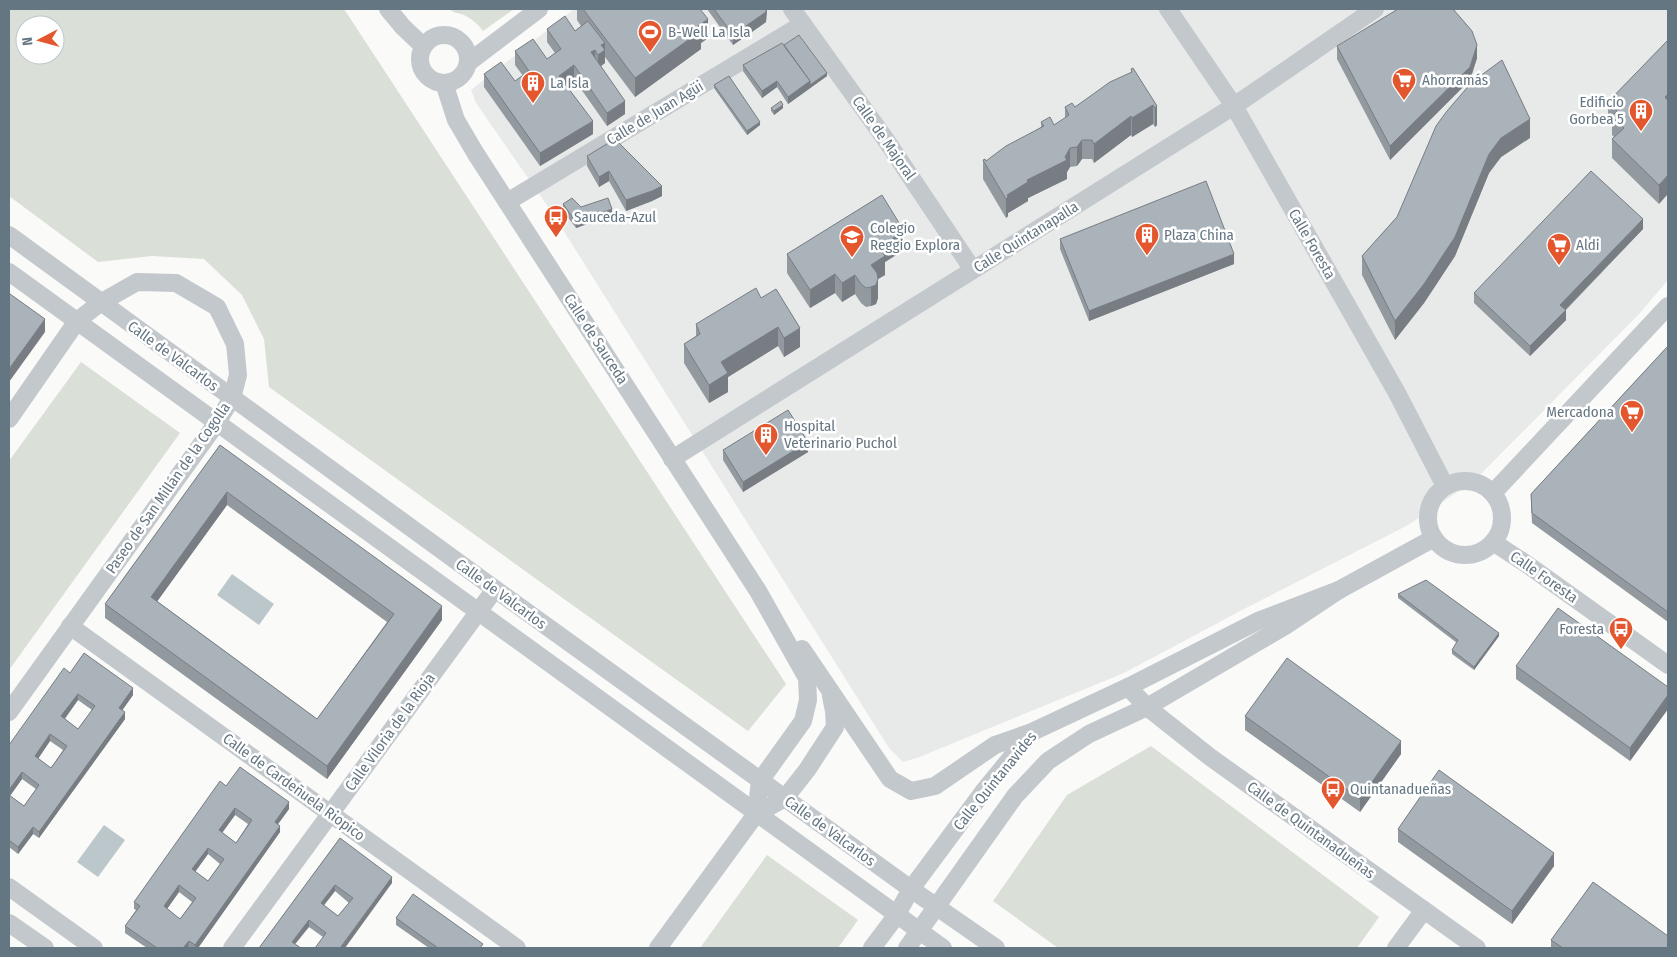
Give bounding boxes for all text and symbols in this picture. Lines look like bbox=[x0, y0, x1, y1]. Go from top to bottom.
north arrow bbox=[15, 15, 65, 65]
sports icon: B-Well La Isla bbox=[637, 19, 663, 53]
place label: B-Well La Isla bbox=[668, 23, 751, 41]
text: N bbox=[19, 36, 36, 46]
supermarket icon: Ahorramás bbox=[1391, 67, 1417, 101]
building icon: La Isla bbox=[520, 70, 546, 104]
place label: Ahorramás bbox=[1422, 71, 1488, 89]
place label: La Isla bbox=[550, 74, 589, 92]
street label: Calle de Juan Agüi bbox=[603, 77, 707, 149]
street label: Calle de Majoral bbox=[849, 93, 919, 183]
place label: Edificio Gorbea 5 bbox=[1569, 93, 1624, 128]
building icon: Edificio Gorbea 5 bbox=[1628, 98, 1654, 132]
street label: Calle Quintanapalla bbox=[970, 198, 1082, 276]
bus stop icon: Sauceda-Azul bbox=[543, 204, 569, 238]
street label: Calle Foresta bbox=[1285, 206, 1339, 282]
place label: Sauceda-Azul bbox=[574, 208, 656, 226]
place label: Colegio Reggio Explora bbox=[870, 219, 960, 254]
building icon: Plaza China bbox=[1134, 222, 1160, 256]
school or university icon: Colegio Reggio Explora bbox=[839, 224, 865, 258]
place label: Plaza China bbox=[1164, 226, 1234, 244]
supermarket icon: Aldi bbox=[1546, 232, 1572, 266]
place label: Aldi bbox=[1576, 236, 1600, 254]
street label: Calle de Sauceda bbox=[560, 290, 632, 388]
street label: Calle de Valcarlos bbox=[124, 317, 222, 395]
street label: Paseo de San Millán de la Cogolla bbox=[102, 399, 234, 577]
supermarket icon: Mercadona bbox=[1619, 399, 1645, 433]
place label: Mercadona bbox=[1546, 403, 1614, 421]
place label: Hospital Veterinario Puchol bbox=[784, 417, 897, 452]
building icon: Hospital Veterinario Puchol bbox=[753, 422, 779, 456]
street label: Calle Foresta bbox=[1507, 547, 1581, 607]
street label: Calle de Valcarlos bbox=[452, 555, 550, 633]
bus stop icon: Foresta bbox=[1608, 616, 1634, 650]
place label: Foresta bbox=[1559, 620, 1604, 638]
street label: Calle Viloria de la Rioja bbox=[341, 670, 439, 794]
street label: Calle Quintanavides bbox=[950, 728, 1040, 834]
street label: Calle de Cardeñuela Riopico bbox=[220, 729, 369, 845]
bus stop icon: Quintanadueñas bbox=[1320, 776, 1346, 810]
street label: Calle de Quintanadueñas bbox=[1244, 778, 1378, 882]
place label: Quintanadueñas bbox=[1350, 780, 1451, 798]
street label: Calle de Valcarlos bbox=[781, 792, 879, 870]

